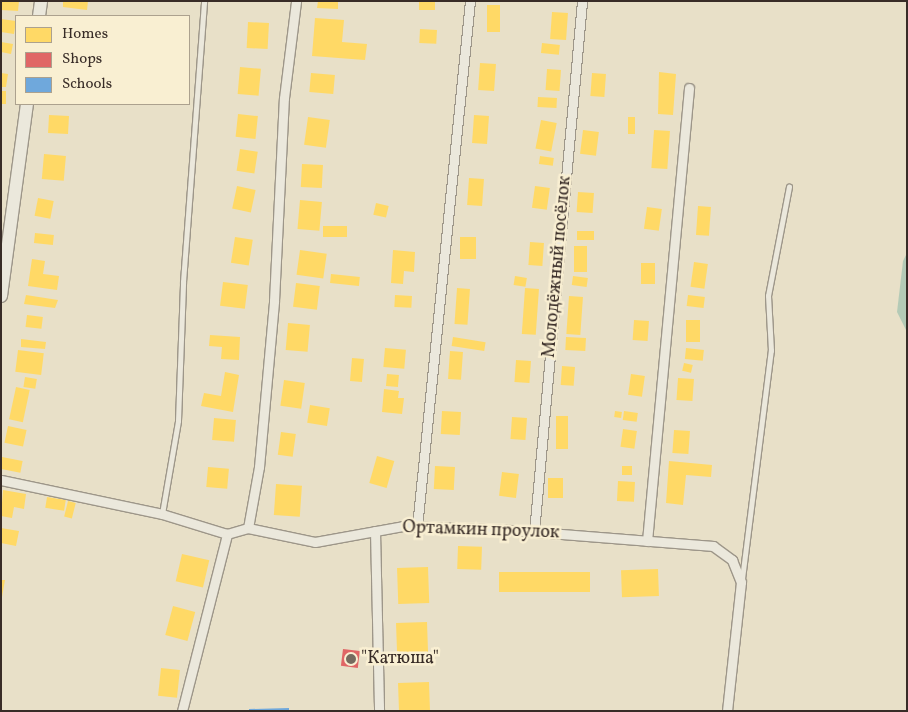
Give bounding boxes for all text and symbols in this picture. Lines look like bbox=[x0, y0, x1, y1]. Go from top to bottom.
legend bbox=[15, 15, 190, 105]
text: Homes bbox=[62, 24, 108, 45]
text: Shops bbox=[62, 49, 102, 70]
text: Schools bbox=[62, 74, 112, 95]
street label: Молодёжный посёлок bbox=[539, 175, 577, 359]
street label: Ортамкин проулок bbox=[402, 517, 560, 545]
place label: "Катюша" bbox=[361, 648, 439, 670]
marker: "Катюша" bbox=[345, 653, 357, 665]

